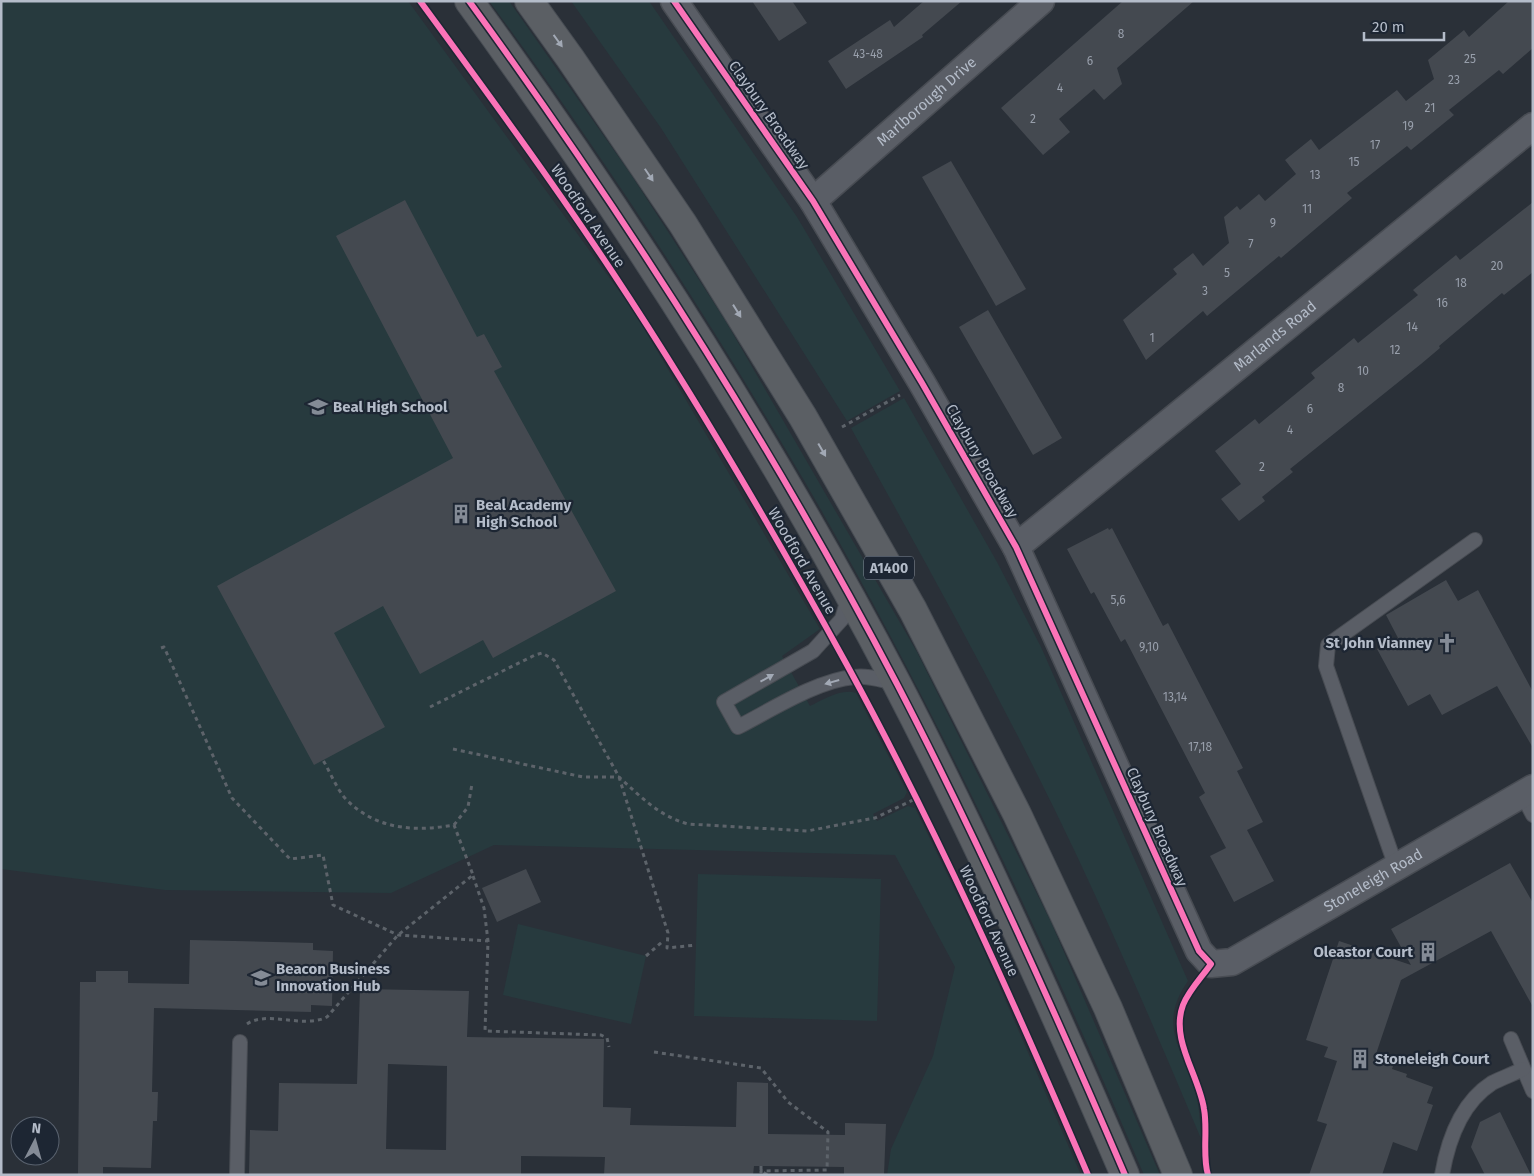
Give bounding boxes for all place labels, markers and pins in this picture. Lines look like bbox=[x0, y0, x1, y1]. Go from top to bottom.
school or university icon: Beal High School bbox=[307, 396, 329, 418]
place label: Beal High School bbox=[333, 398, 448, 416]
place label: Beal Academy High School bbox=[476, 496, 571, 531]
building icon: Beal Academy High School bbox=[450, 503, 472, 525]
church icon: St John Vianney bbox=[1436, 632, 1458, 654]
place label: St John Vianney bbox=[1325, 634, 1432, 652]
building icon: Oleastor Court bbox=[1417, 941, 1439, 963]
place label: Oleastor Court bbox=[1313, 943, 1413, 961]
place label: Beacon Business Innovation Hub bbox=[276, 960, 390, 995]
school or university icon: Beacon Business Innovation Hub bbox=[250, 967, 272, 989]
building icon: Stoneleigh Court bbox=[1349, 1048, 1371, 1070]
place label: Stoneleigh Court bbox=[1375, 1050, 1490, 1068]

